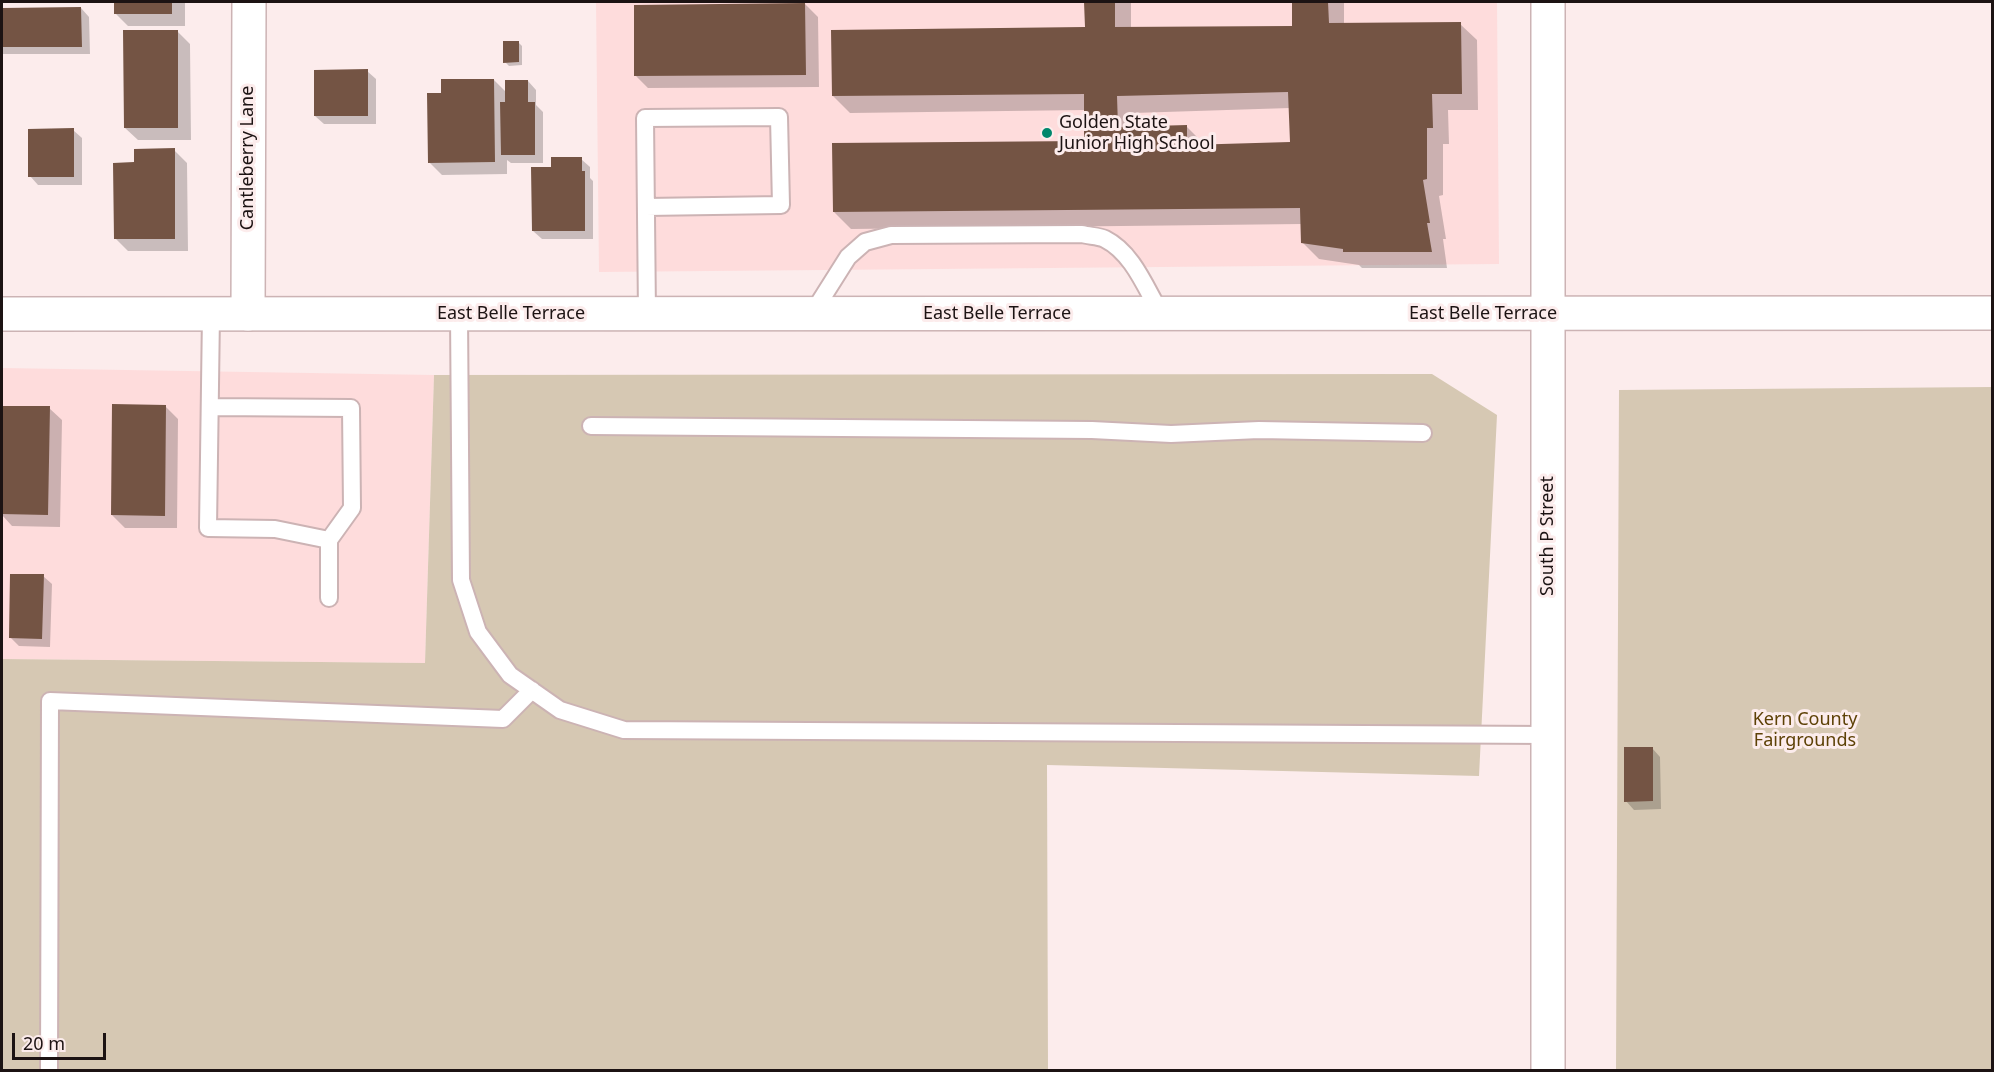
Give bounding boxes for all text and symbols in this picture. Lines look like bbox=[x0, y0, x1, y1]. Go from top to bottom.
street label: Cantleberry Lane bbox=[237, 86, 259, 230]
place label: Golden State Junior High School bbox=[1059, 112, 1215, 154]
marker: Golden State Junior High School bbox=[1040, 126, 1054, 140]
street label: East Belle Terrace bbox=[437, 303, 585, 325]
street label: East Belle Terrace bbox=[923, 303, 1071, 325]
street label: East Belle Terrace bbox=[1409, 303, 1557, 325]
street label: South P Street bbox=[1537, 476, 1559, 596]
park label: Kern County Fairgrounds bbox=[1753, 709, 1857, 752]
scale bar bbox=[15, 1021, 110, 1059]
text: 20 m bbox=[23, 1031, 65, 1055]

